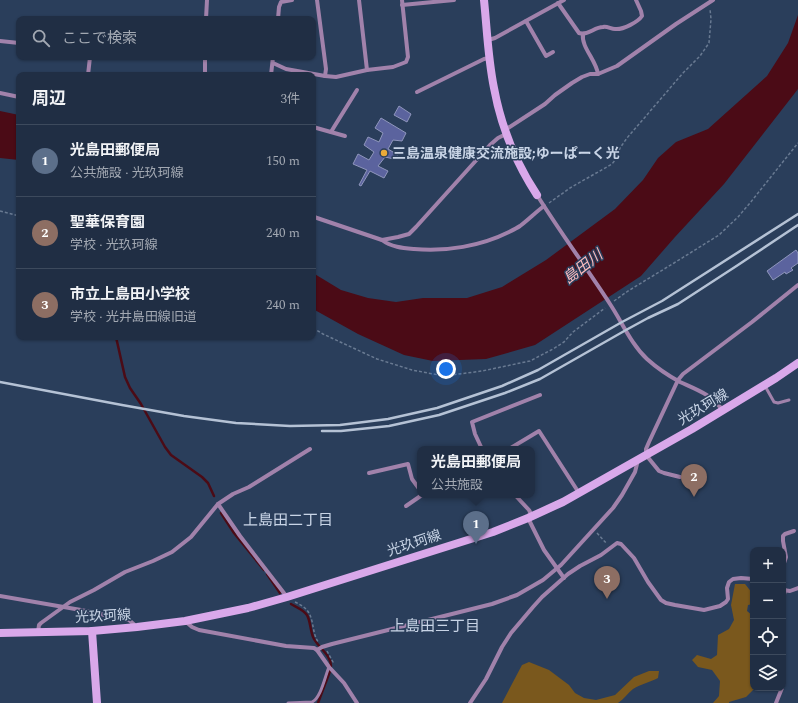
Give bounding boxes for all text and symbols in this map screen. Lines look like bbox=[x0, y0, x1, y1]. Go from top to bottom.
search box bbox=[16, 16, 316, 60]
icon: search bbox=[30, 27, 52, 49]
text: ここで検索 bbox=[62, 27, 137, 50]
text: 周辺 bbox=[32, 86, 66, 112]
text: 3件 bbox=[280, 89, 300, 109]
text: 光島田郵便局 bbox=[70, 139, 160, 162]
place label: 三島温泉健康交流施設;ゆーぱーく光 bbox=[392, 143, 620, 164]
marker: 三島温泉健康交流施設;ゆーぱーく光 bbox=[379, 148, 389, 158]
text: 1 bbox=[41, 151, 49, 171]
text: 150 m bbox=[266, 151, 300, 171]
text: 公共施設 · 光玖珂線 bbox=[70, 163, 184, 183]
text: 聖華保育園 bbox=[70, 211, 145, 234]
text: 2 bbox=[41, 223, 49, 243]
text: 240 m bbox=[266, 223, 300, 243]
text: 学校 · 光玖珂線 bbox=[70, 235, 158, 255]
water label: 島田川 bbox=[558, 243, 609, 290]
text: 市立上島田小学校 bbox=[70, 283, 190, 306]
text: 3 bbox=[41, 295, 49, 315]
text: 240 m bbox=[266, 295, 300, 315]
text: 学校 · 光井島田線旧道 bbox=[70, 307, 197, 327]
your location bbox=[436, 359, 456, 379]
street label: 光玖珂線 bbox=[674, 384, 732, 430]
popup bbox=[417, 446, 535, 498]
text: 光島田郵便局 bbox=[431, 451, 521, 474]
pin: 2 bbox=[681, 464, 707, 497]
text: 公共施設 bbox=[431, 475, 483, 495]
district label: 上島田二丁目 bbox=[243, 509, 333, 532]
pin: 1 bbox=[463, 511, 489, 544]
street label: 光玖珂線 bbox=[384, 524, 444, 562]
map controls bbox=[750, 547, 786, 691]
button: + bbox=[750, 547, 786, 583]
pin: 3 bbox=[594, 566, 620, 599]
button: − bbox=[750, 583, 786, 619]
street label: 光玖珂線 bbox=[74, 604, 132, 628]
district label: 上島田三丁目 bbox=[390, 615, 480, 638]
button: locate bbox=[750, 619, 786, 655]
button: layers bbox=[750, 655, 786, 691]

